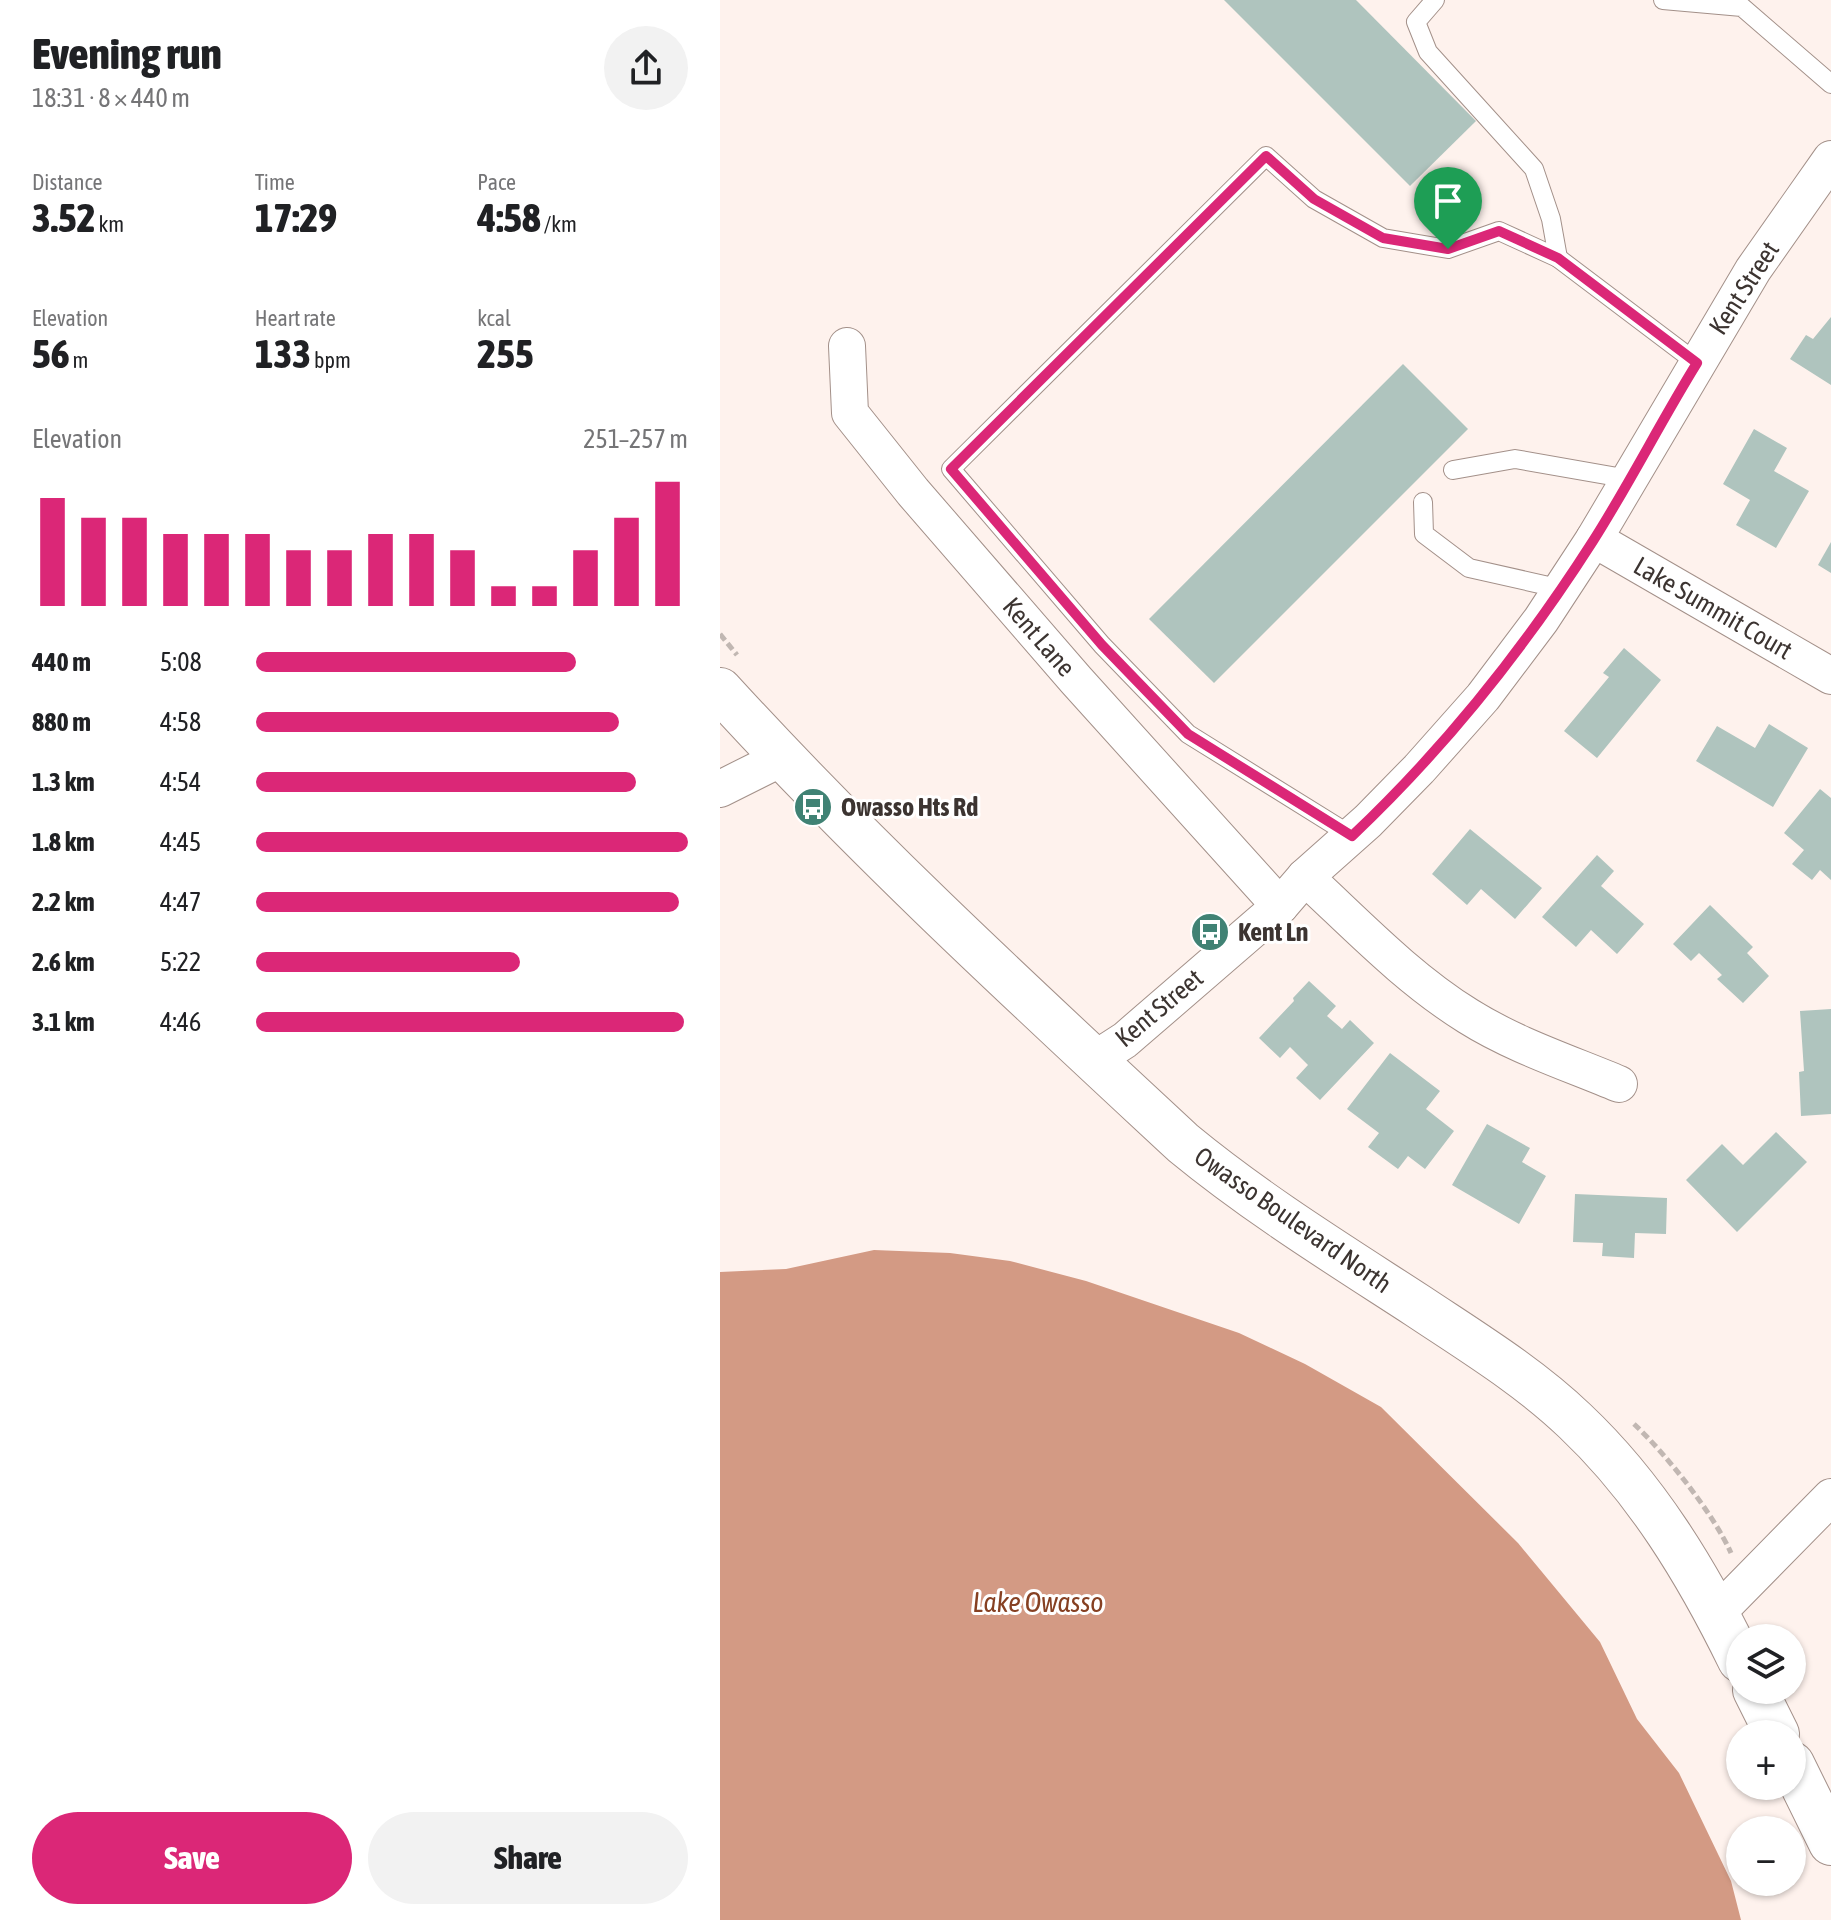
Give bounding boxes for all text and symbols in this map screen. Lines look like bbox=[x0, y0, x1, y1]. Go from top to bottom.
button: share bbox=[604, 26, 688, 110]
text: Evening run bbox=[32, 28, 222, 78]
text: 18:31 · 8 × 440 m bbox=[32, 83, 190, 113]
pin bbox=[1414, 167, 1482, 249]
text: Distance bbox=[32, 169, 103, 195]
text: Time bbox=[255, 169, 295, 195]
text: Pace bbox=[477, 169, 516, 195]
icon: arrive bbox=[1426, 179, 1470, 223]
text: 3.52 bbox=[32, 195, 96, 240]
text: 17:29 bbox=[255, 195, 337, 240]
text: 4:58 bbox=[477, 195, 541, 240]
text: km bbox=[96, 211, 124, 237]
text: /km bbox=[541, 211, 577, 237]
street label: Kent Street bbox=[1703, 236, 1785, 340]
text: Elevation bbox=[32, 305, 108, 331]
text: Heart rate bbox=[255, 305, 336, 331]
text: kcal bbox=[477, 305, 511, 331]
text: 56 bbox=[32, 331, 70, 376]
text: 133 bbox=[255, 331, 311, 376]
text: 255 bbox=[477, 331, 534, 376]
text: m bbox=[70, 347, 88, 373]
text: bpm bbox=[311, 347, 351, 373]
text: Elevation bbox=[32, 424, 122, 454]
text: 251–257 m bbox=[583, 424, 688, 454]
street label: Lake Summit Court bbox=[1629, 551, 1797, 665]
street label: Kent Lane bbox=[997, 592, 1081, 682]
text: 440 m bbox=[32, 647, 91, 677]
text: 5:08 bbox=[160, 647, 202, 677]
text: 880 m bbox=[32, 707, 91, 737]
text: 4:58 bbox=[160, 707, 201, 737]
text: 1.3 km bbox=[32, 767, 95, 797]
text: 4:54 bbox=[160, 767, 201, 797]
bus stop icon: Owasso Hts Rd bbox=[792, 786, 834, 828]
place label: Owasso Hts Rd bbox=[841, 792, 978, 822]
text: 1.8 km bbox=[32, 827, 95, 857]
text: 4:45 bbox=[160, 827, 201, 857]
text: 2.2 km bbox=[32, 887, 95, 917]
text: 4:47 bbox=[160, 887, 201, 917]
bus stop icon: Kent Ln bbox=[1189, 911, 1231, 953]
place label: Kent Ln bbox=[1238, 917, 1308, 947]
text: 2.6 km bbox=[32, 947, 95, 977]
text: 5:22 bbox=[160, 947, 201, 977]
street label: Kent Street bbox=[1109, 963, 1209, 1053]
text: 3.1 km bbox=[32, 1007, 95, 1037]
text: 4:46 bbox=[160, 1007, 201, 1037]
street label: Owasso Boulevard North bbox=[1189, 1141, 1397, 1299]
water label: Lake Owasso bbox=[973, 1586, 1103, 1618]
map controls bbox=[1726, 1624, 1806, 1896]
button: layers bbox=[1726, 1624, 1806, 1704]
button: + bbox=[1726, 1720, 1806, 1800]
button: Save bbox=[32, 1812, 352, 1904]
button: Share bbox=[368, 1812, 688, 1904]
button: − bbox=[1726, 1816, 1806, 1896]

